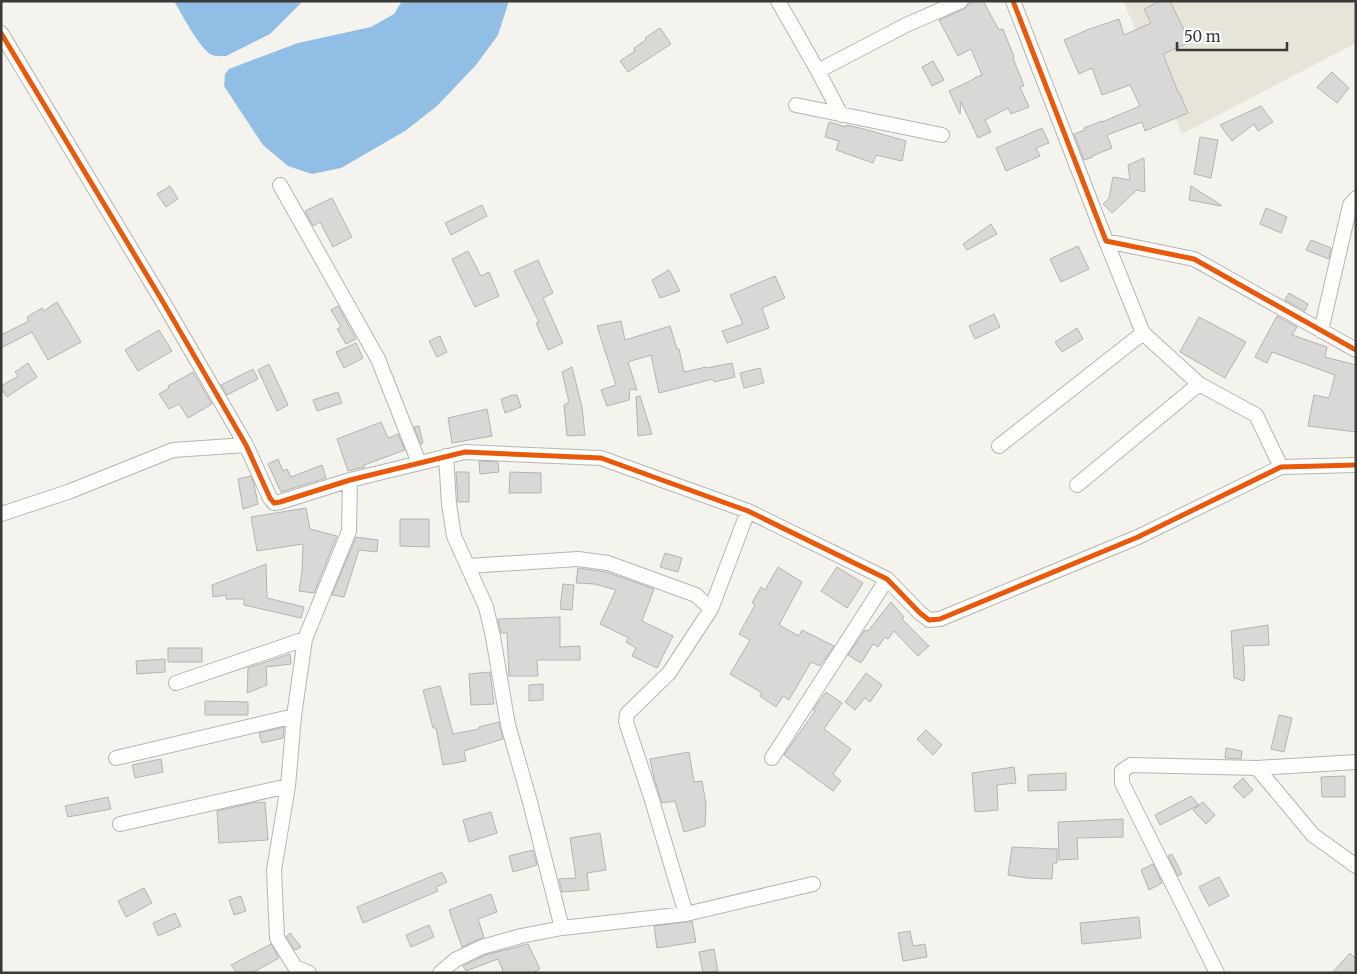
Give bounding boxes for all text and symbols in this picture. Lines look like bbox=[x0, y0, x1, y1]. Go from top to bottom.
scale bar bbox=[1177, 20, 1287, 52]
text: 50 m bbox=[1184, 27, 1221, 46]

